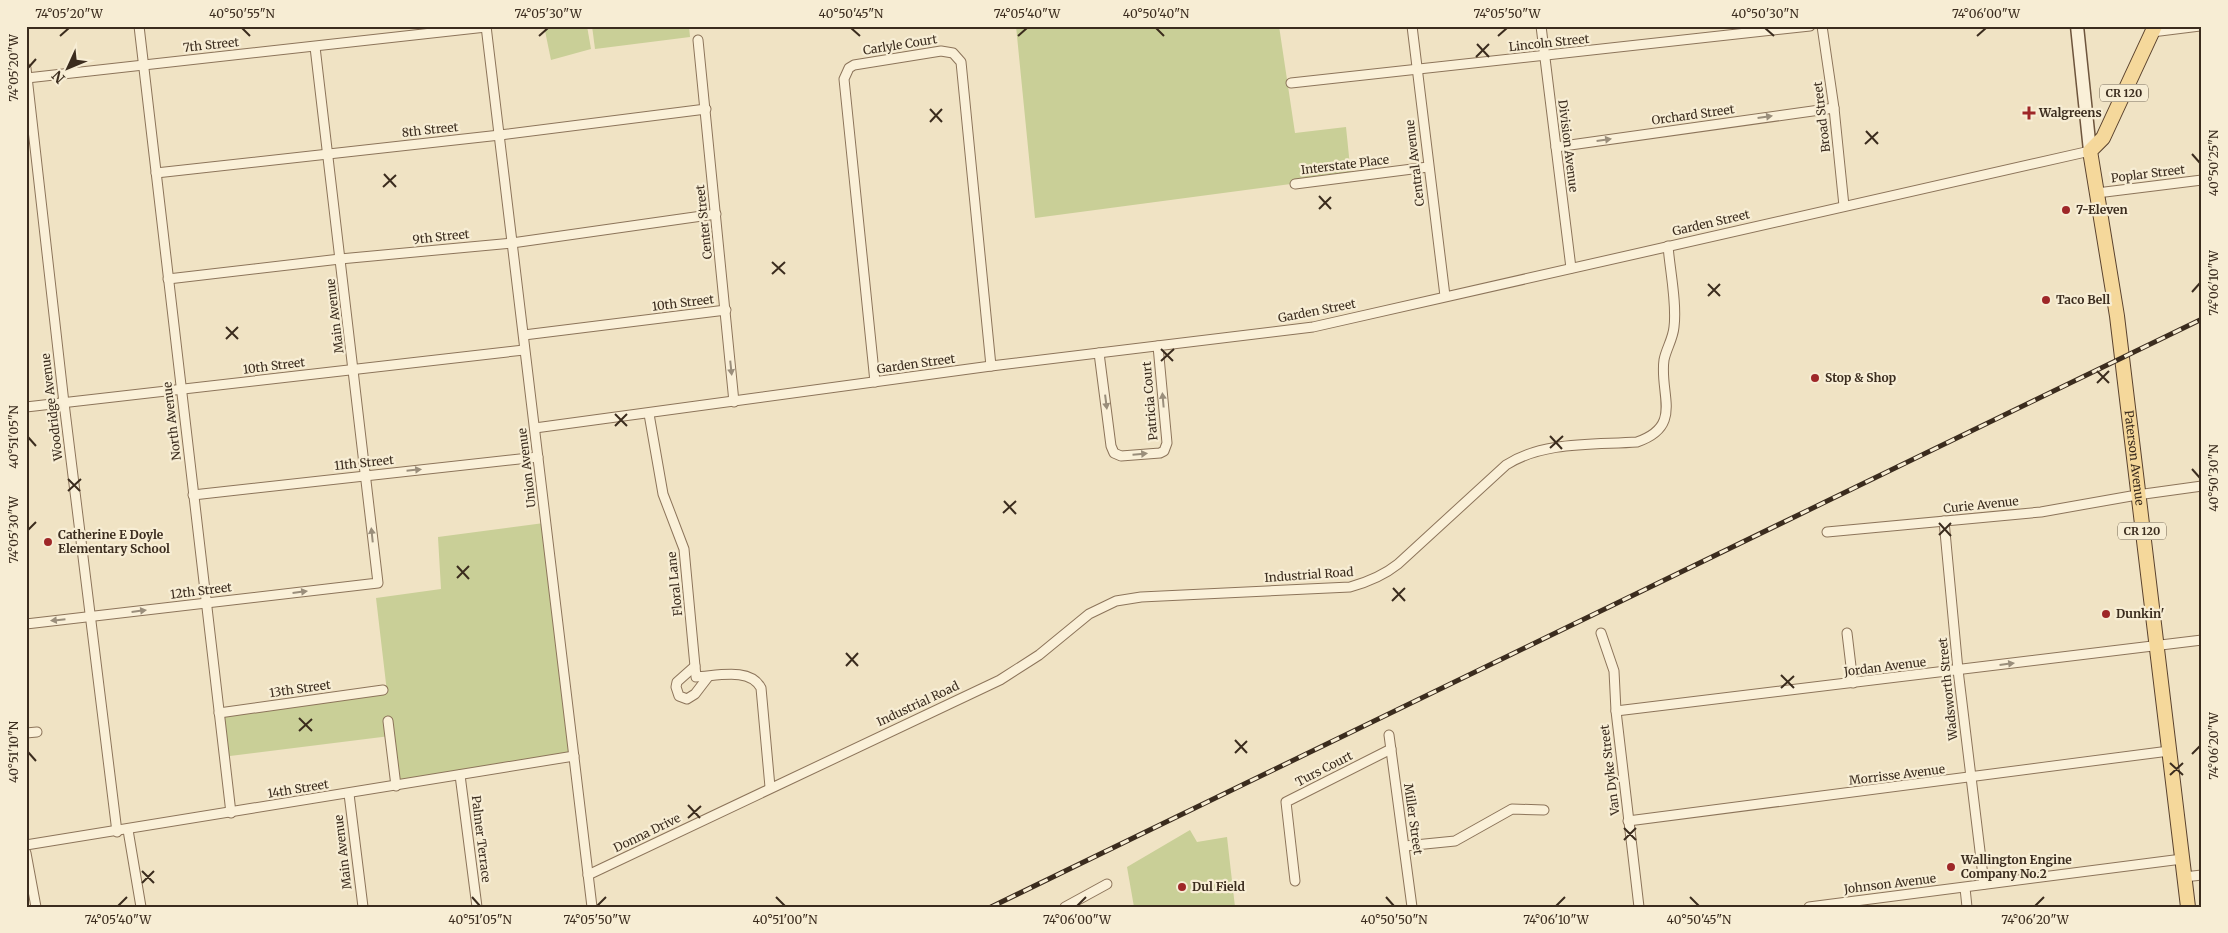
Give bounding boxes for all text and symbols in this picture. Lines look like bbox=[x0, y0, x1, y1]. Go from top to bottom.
text: 74°05'20"W bbox=[35, 6, 104, 21]
text: 40°50'55"N bbox=[209, 6, 276, 21]
text: 74°05'30"W bbox=[514, 6, 583, 21]
text: 40°50'45"N bbox=[819, 6, 884, 21]
text: 74°05'40"W bbox=[994, 6, 1061, 21]
text: 40°50'40"N bbox=[1123, 6, 1190, 21]
text: 74°05'50"W bbox=[1473, 6, 1542, 21]
text: 40°50'30"N bbox=[1731, 6, 1799, 21]
text: 74°06'00"W bbox=[1952, 6, 2021, 21]
street label: Carlyle Court bbox=[862, 31, 938, 58]
street label: Lincoln Street bbox=[1508, 31, 1590, 54]
text: 74°05'20"W bbox=[6, 33, 21, 102]
street label: 7th Street bbox=[182, 34, 240, 55]
north arrow bbox=[42, 42, 92, 92]
text: N bbox=[48, 67, 69, 87]
street label: Broad Street bbox=[1810, 81, 1833, 153]
road number: CR 120 bbox=[2100, 85, 2148, 102]
street label: Division Avenue bbox=[1555, 99, 1582, 193]
street label: Orchard Street bbox=[1651, 101, 1736, 128]
place label: Walgreens bbox=[2038, 105, 2102, 120]
marker: Walgreens bbox=[2023, 107, 2035, 119]
one-way arrow bbox=[1757, 113, 1773, 121]
street label: 8th Street bbox=[401, 119, 459, 140]
street label: Central Avenue bbox=[1402, 119, 1427, 207]
text: 40°50'25"N bbox=[2206, 129, 2221, 196]
one-way arrow bbox=[1596, 136, 1612, 144]
street label: Interstate Place bbox=[1300, 152, 1390, 177]
street label: Poplar Street bbox=[2110, 161, 2186, 185]
street label: Center Street bbox=[692, 184, 715, 260]
place label: 7-Eleven bbox=[2076, 202, 2128, 217]
marker: 7-Eleven bbox=[2060, 204, 2072, 216]
street label: Garden Street bbox=[1671, 206, 1751, 239]
street label: 9th Street bbox=[412, 226, 470, 247]
text: 74°06'10"W bbox=[2206, 249, 2221, 316]
street label: Main Avenue bbox=[322, 278, 347, 354]
street label: 10th Street bbox=[651, 291, 715, 314]
place label: Taco Bell bbox=[2056, 292, 2110, 307]
marker: Taco Bell bbox=[2040, 294, 2052, 306]
street label: Garden Street bbox=[1277, 296, 1357, 325]
street label: Garden Street bbox=[876, 351, 956, 376]
street label: Woodridge Avenue bbox=[37, 352, 66, 463]
street label: 10th Street bbox=[242, 354, 306, 377]
one-way arrow bbox=[727, 360, 735, 376]
street label: Patricia Court bbox=[1139, 361, 1160, 441]
place label: Stop & Shop bbox=[1825, 370, 1897, 385]
marker: Stop & Shop bbox=[1809, 372, 1821, 384]
street label: North Avenue bbox=[159, 381, 184, 461]
one-way arrow bbox=[1159, 392, 1167, 408]
one-way arrow bbox=[1102, 394, 1110, 410]
text: 40°51'05"N bbox=[6, 405, 21, 469]
street label: Paterson Avenue bbox=[2121, 409, 2148, 506]
street label: Union Avenue bbox=[514, 427, 539, 509]
text: 40°50'30"N bbox=[2206, 444, 2221, 512]
one-way arrow bbox=[1133, 450, 1149, 458]
street label: 11th Street bbox=[333, 452, 395, 473]
one-way arrow bbox=[406, 466, 422, 474]
street label: Curie Avenue bbox=[1943, 493, 2019, 516]
text: 74°05'30"W bbox=[6, 495, 21, 564]
road number: CR 120 bbox=[2118, 522, 2166, 540]
one-way arrow bbox=[368, 526, 376, 542]
place label: Catherine E Doyle Elementary School bbox=[58, 527, 170, 556]
marker: Catherine E Doyle Elementary School bbox=[42, 536, 54, 548]
street label: Floral Lane bbox=[664, 551, 685, 617]
street label: Industrial Road bbox=[1264, 564, 1354, 585]
street label: 12th Street bbox=[169, 579, 233, 602]
one-way arrow bbox=[293, 588, 309, 596]
place label: Dunkin' bbox=[2116, 606, 2164, 621]
one-way arrow bbox=[131, 607, 147, 615]
marker: Dunkin' bbox=[2100, 608, 2112, 620]
one-way arrow bbox=[50, 616, 66, 624]
street label: Wadsworth Street bbox=[1935, 637, 1960, 742]
street label: Jordan Avenue bbox=[1842, 654, 1927, 679]
one-way arrow bbox=[1999, 660, 2015, 668]
street label: 13th Street bbox=[268, 677, 332, 700]
street label: Industrial Road bbox=[874, 678, 961, 729]
text: 74°06'20"W bbox=[2206, 711, 2221, 780]
text: 40°51'10"N bbox=[6, 720, 21, 783]
street label: Van Dyke Street bbox=[1596, 724, 1623, 817]
street label: Turs Court bbox=[1293, 748, 1355, 789]
street label: Morrisse Avenue bbox=[1848, 761, 1946, 788]
street label: 14th Street bbox=[266, 776, 330, 801]
street label: Miller Street bbox=[1401, 782, 1426, 856]
street label: Palmer Terrace bbox=[469, 794, 494, 883]
street label: Donna Drive bbox=[611, 810, 683, 855]
street label: Main Avenue bbox=[330, 814, 355, 890]
place label: Wallington Engine Company No.2 bbox=[1960, 852, 2072, 881]
marker: Wallington Engine Company No.2 bbox=[1945, 861, 1957, 873]
street label: Johnson Avenue bbox=[1842, 870, 1937, 897]
place label: Dul Field bbox=[1192, 879, 1245, 894]
marker: Dul Field bbox=[1176, 881, 1188, 893]
text: 74°05'40"W bbox=[85, 912, 152, 927]
text: 40°51'05"N bbox=[448, 912, 512, 927]
text: 74°05'50"W bbox=[563, 912, 632, 927]
text: 40°51'00"N bbox=[753, 912, 818, 927]
text: 74°06'00"W bbox=[1043, 912, 1112, 927]
text: 40°50'50"N bbox=[1360, 912, 1428, 927]
text: 74°06'10"W bbox=[1523, 912, 1590, 927]
text: 40°50'45"N bbox=[1667, 912, 1732, 927]
text: 74°06'20"W bbox=[2001, 912, 2070, 927]

